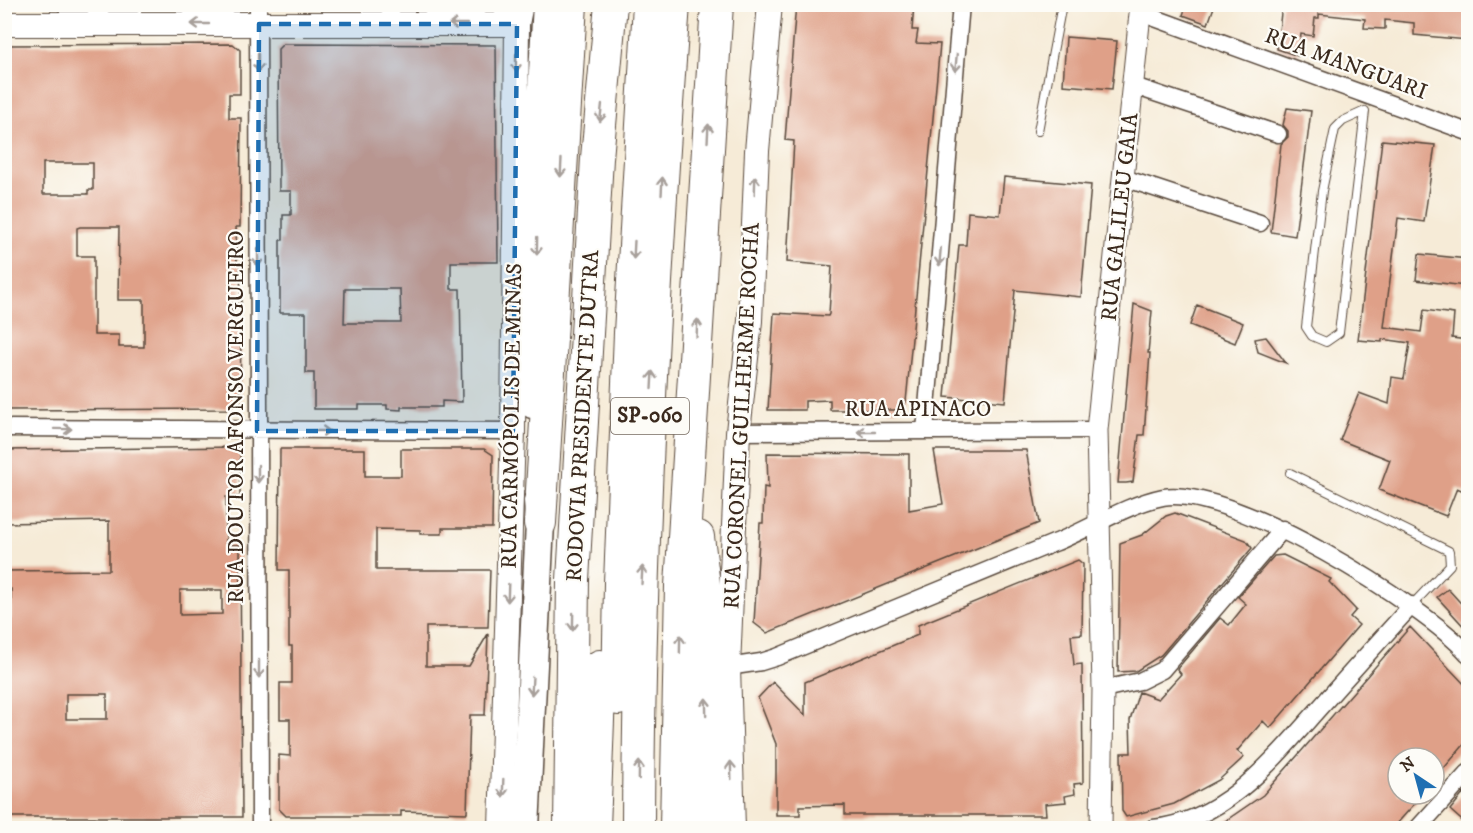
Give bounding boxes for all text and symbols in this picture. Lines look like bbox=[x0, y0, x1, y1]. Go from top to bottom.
one-way arrow bbox=[191, 18, 211, 30]
one-way arrow bbox=[449, 18, 469, 30]
street label: RUA MANGUARI bbox=[1261, 22, 1431, 106]
one-way arrow bbox=[252, 52, 264, 72]
one-way arrow bbox=[510, 52, 522, 72]
one-way arrow bbox=[950, 52, 961, 72]
one-way arrow bbox=[596, 102, 607, 122]
street label: RUA GALILEU GAIA bbox=[1096, 111, 1144, 322]
one-way arrow bbox=[702, 124, 713, 144]
one-way arrow bbox=[555, 157, 566, 177]
one-way arrow bbox=[656, 176, 667, 196]
one-way arrow bbox=[750, 176, 761, 196]
street label: RUA CORONEL GUILHERME ROCHA bbox=[718, 221, 766, 610]
street label: RUA DOUTOR AFONSO VERGUEIRO bbox=[223, 230, 250, 604]
one-way arrow bbox=[531, 236, 542, 256]
one-way arrow bbox=[629, 239, 640, 259]
one-way arrow bbox=[252, 247, 264, 267]
one-way arrow bbox=[934, 247, 945, 267]
street label: RODOVIA PRESIDENTE DUTRA bbox=[561, 248, 605, 583]
street label: RUA CARMÓPOLIS DE MINAS bbox=[495, 263, 528, 569]
one-way arrow bbox=[692, 319, 703, 339]
one-way arrow bbox=[647, 371, 658, 391]
street label: RUA APINACO bbox=[845, 396, 991, 423]
road number: SP-060 bbox=[611, 398, 689, 434]
one-way arrow bbox=[52, 423, 72, 435]
one-way arrow bbox=[310, 425, 330, 437]
one-way arrow bbox=[857, 426, 877, 438]
one-way arrow bbox=[252, 463, 264, 483]
one-way arrow bbox=[637, 566, 648, 586]
one-way arrow bbox=[503, 583, 514, 603]
one-way arrow bbox=[567, 612, 579, 632]
one-way arrow bbox=[674, 635, 685, 655]
one-way arrow bbox=[253, 658, 265, 678]
one-way arrow bbox=[526, 676, 537, 696]
one-way arrow bbox=[700, 698, 712, 718]
north arrow bbox=[1386, 746, 1446, 806]
text: N bbox=[1397, 753, 1419, 777]
one-way arrow bbox=[633, 761, 645, 781]
one-way arrow bbox=[725, 761, 737, 781]
one-way arrow bbox=[497, 778, 508, 798]

